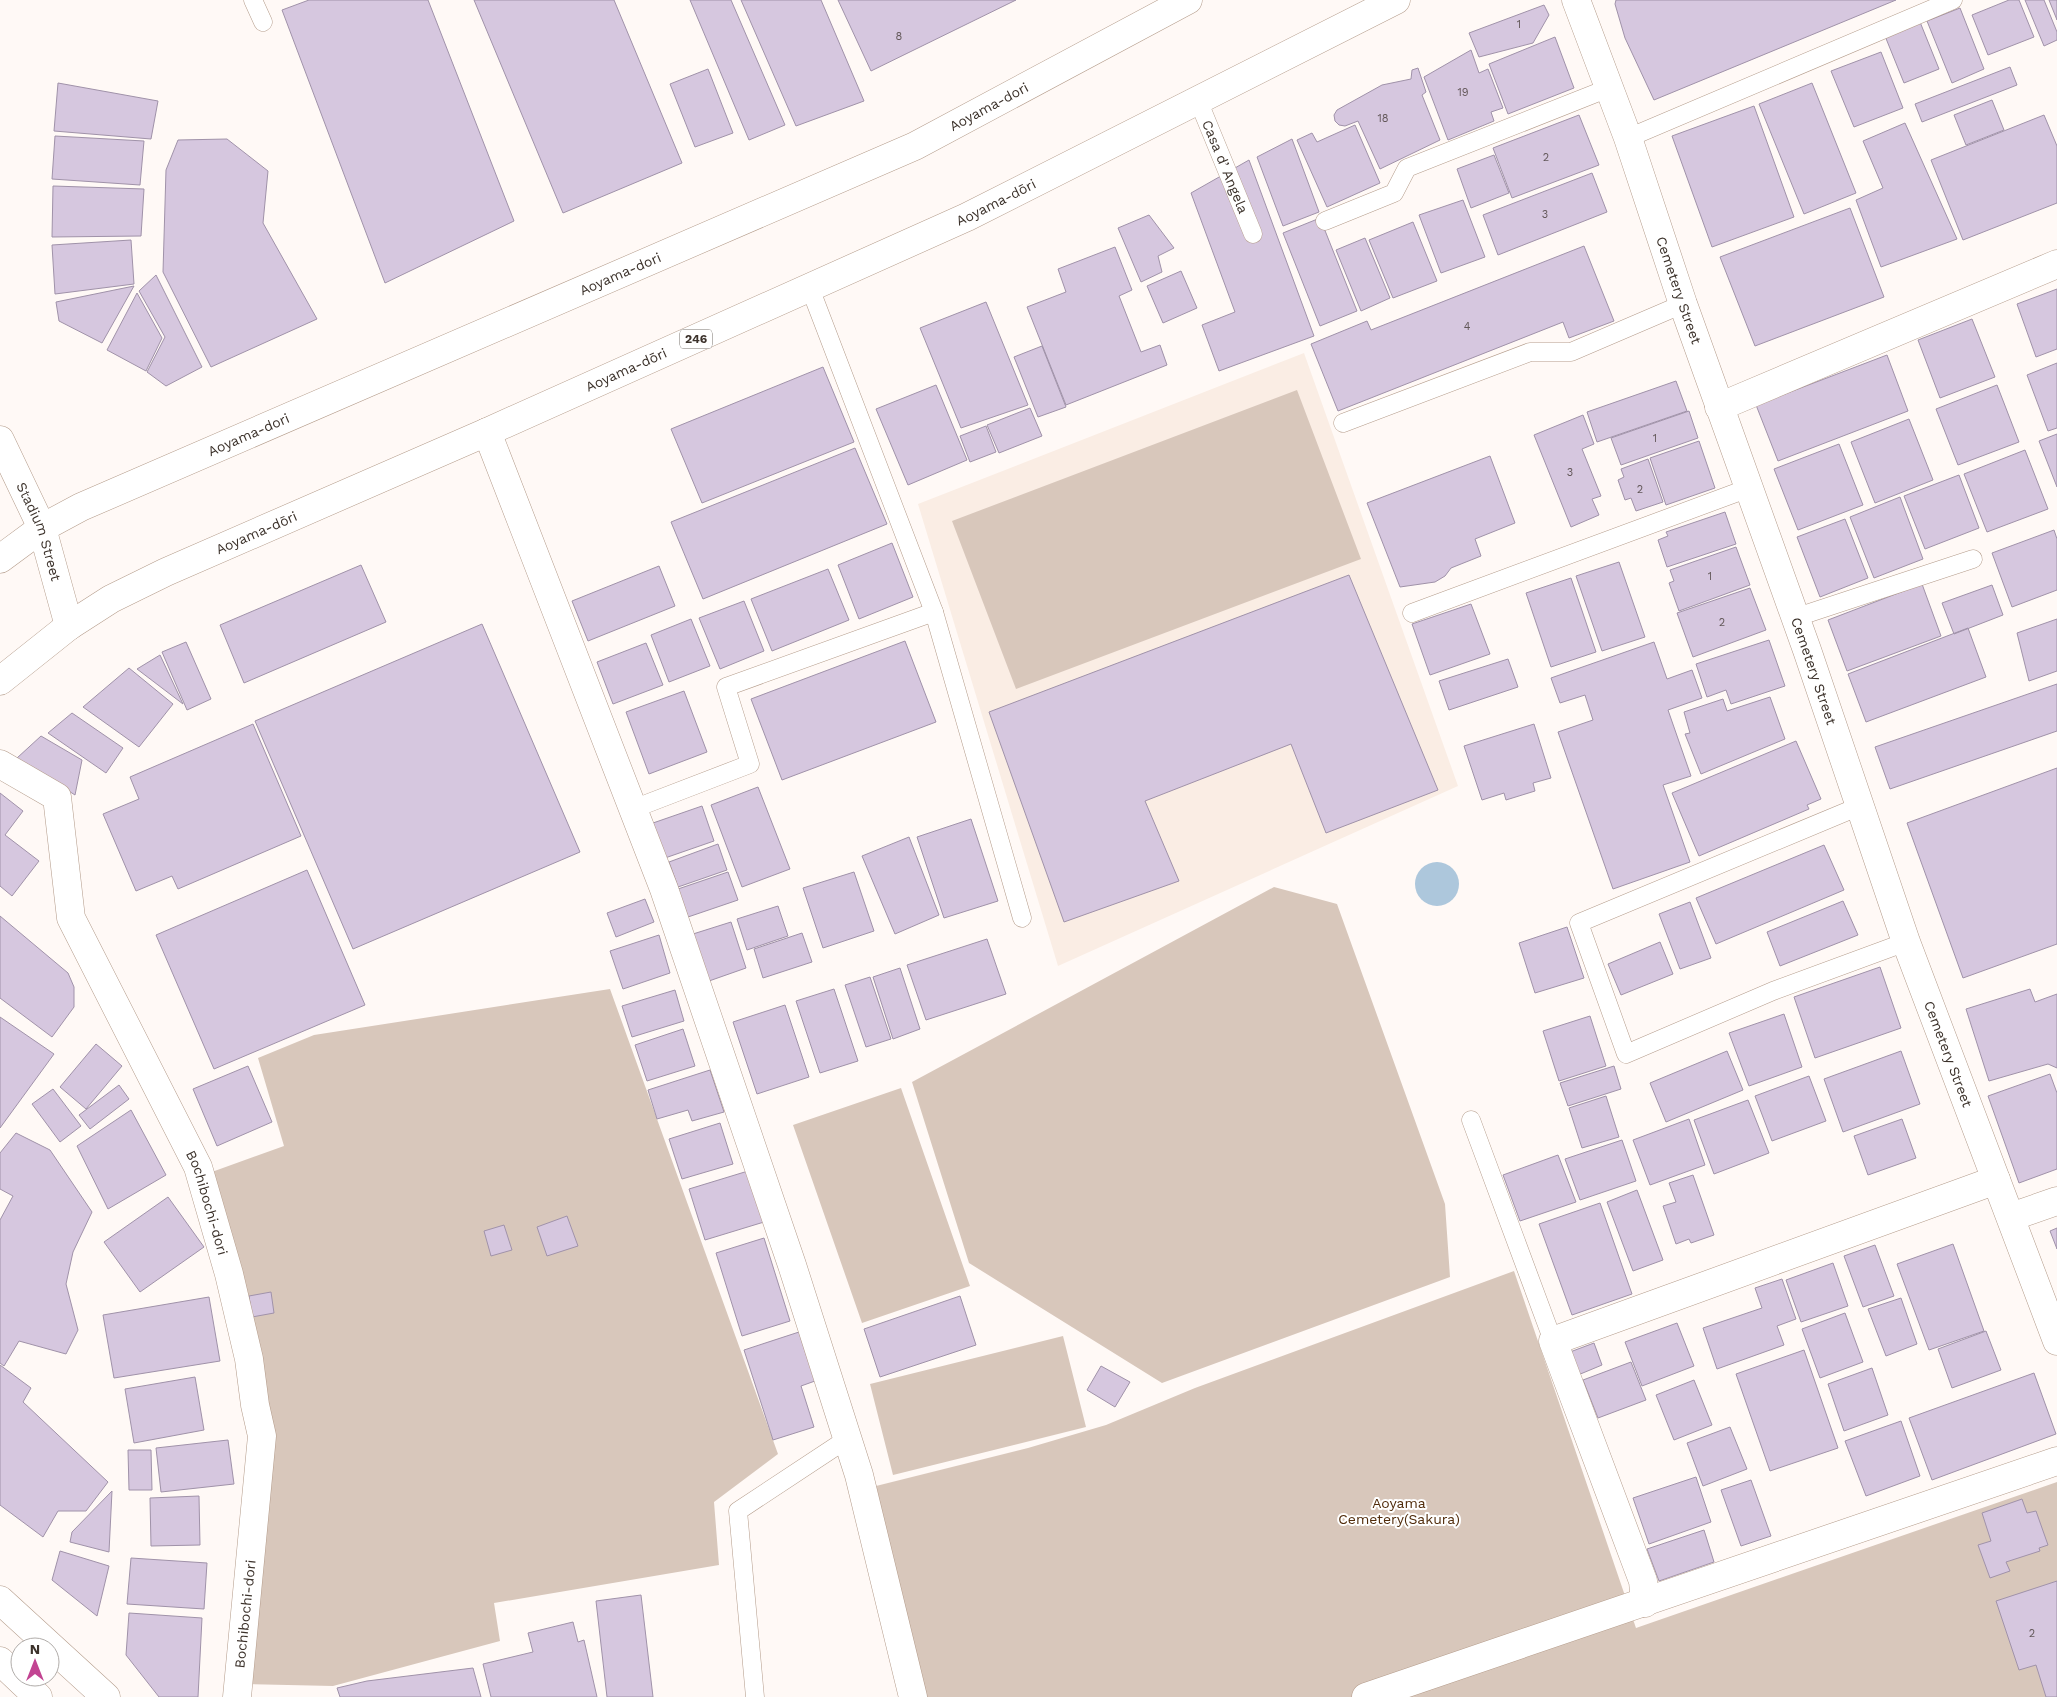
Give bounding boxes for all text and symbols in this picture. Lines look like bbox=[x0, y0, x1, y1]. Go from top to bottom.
house number: 1 bbox=[1517, 18, 1521, 31]
house number: 8 bbox=[896, 30, 903, 43]
street label: Aoyama-dori bbox=[947, 79, 1031, 134]
house number: 19 bbox=[1457, 86, 1469, 99]
house number: 18 bbox=[1377, 112, 1389, 125]
street label: Casa d’ Angela bbox=[1199, 118, 1252, 216]
house number: 2 bbox=[1543, 151, 1549, 164]
street label: Aoyama-dōri bbox=[954, 176, 1038, 229]
house number: 3 bbox=[1542, 208, 1548, 221]
street label: Cemetery Street bbox=[1653, 235, 1705, 346]
street label: Aoyama-dori bbox=[577, 249, 663, 298]
house number: 4 bbox=[1464, 320, 1471, 333]
road number: 246 bbox=[680, 329, 712, 348]
street label: Aoyama-dōri bbox=[583, 345, 669, 395]
street label: Aoyama-dori bbox=[205, 410, 292, 459]
house number: 1 bbox=[1653, 432, 1657, 445]
house number: 3 bbox=[1567, 466, 1573, 479]
street label: Stadium Street bbox=[13, 480, 64, 583]
house number: 2 bbox=[1637, 483, 1643, 496]
street label: Aoyama-dōri bbox=[213, 508, 299, 557]
house number: 1 bbox=[1708, 570, 1712, 583]
street label: Cemetery Street bbox=[1788, 615, 1840, 727]
house number: 2 bbox=[1719, 616, 1725, 629]
street label: Cemetery Street bbox=[1921, 999, 1976, 1110]
street label: Bochibochi-dori bbox=[183, 1148, 231, 1257]
park label: Aoyama Cemetery(Sakura) bbox=[1338, 1495, 1460, 1527]
street label: Bochibochi-dori bbox=[231, 1559, 259, 1669]
house number: 2 bbox=[2029, 1627, 2035, 1640]
north arrow bbox=[10, 1637, 60, 1687]
text: N bbox=[30, 1641, 40, 1657]

